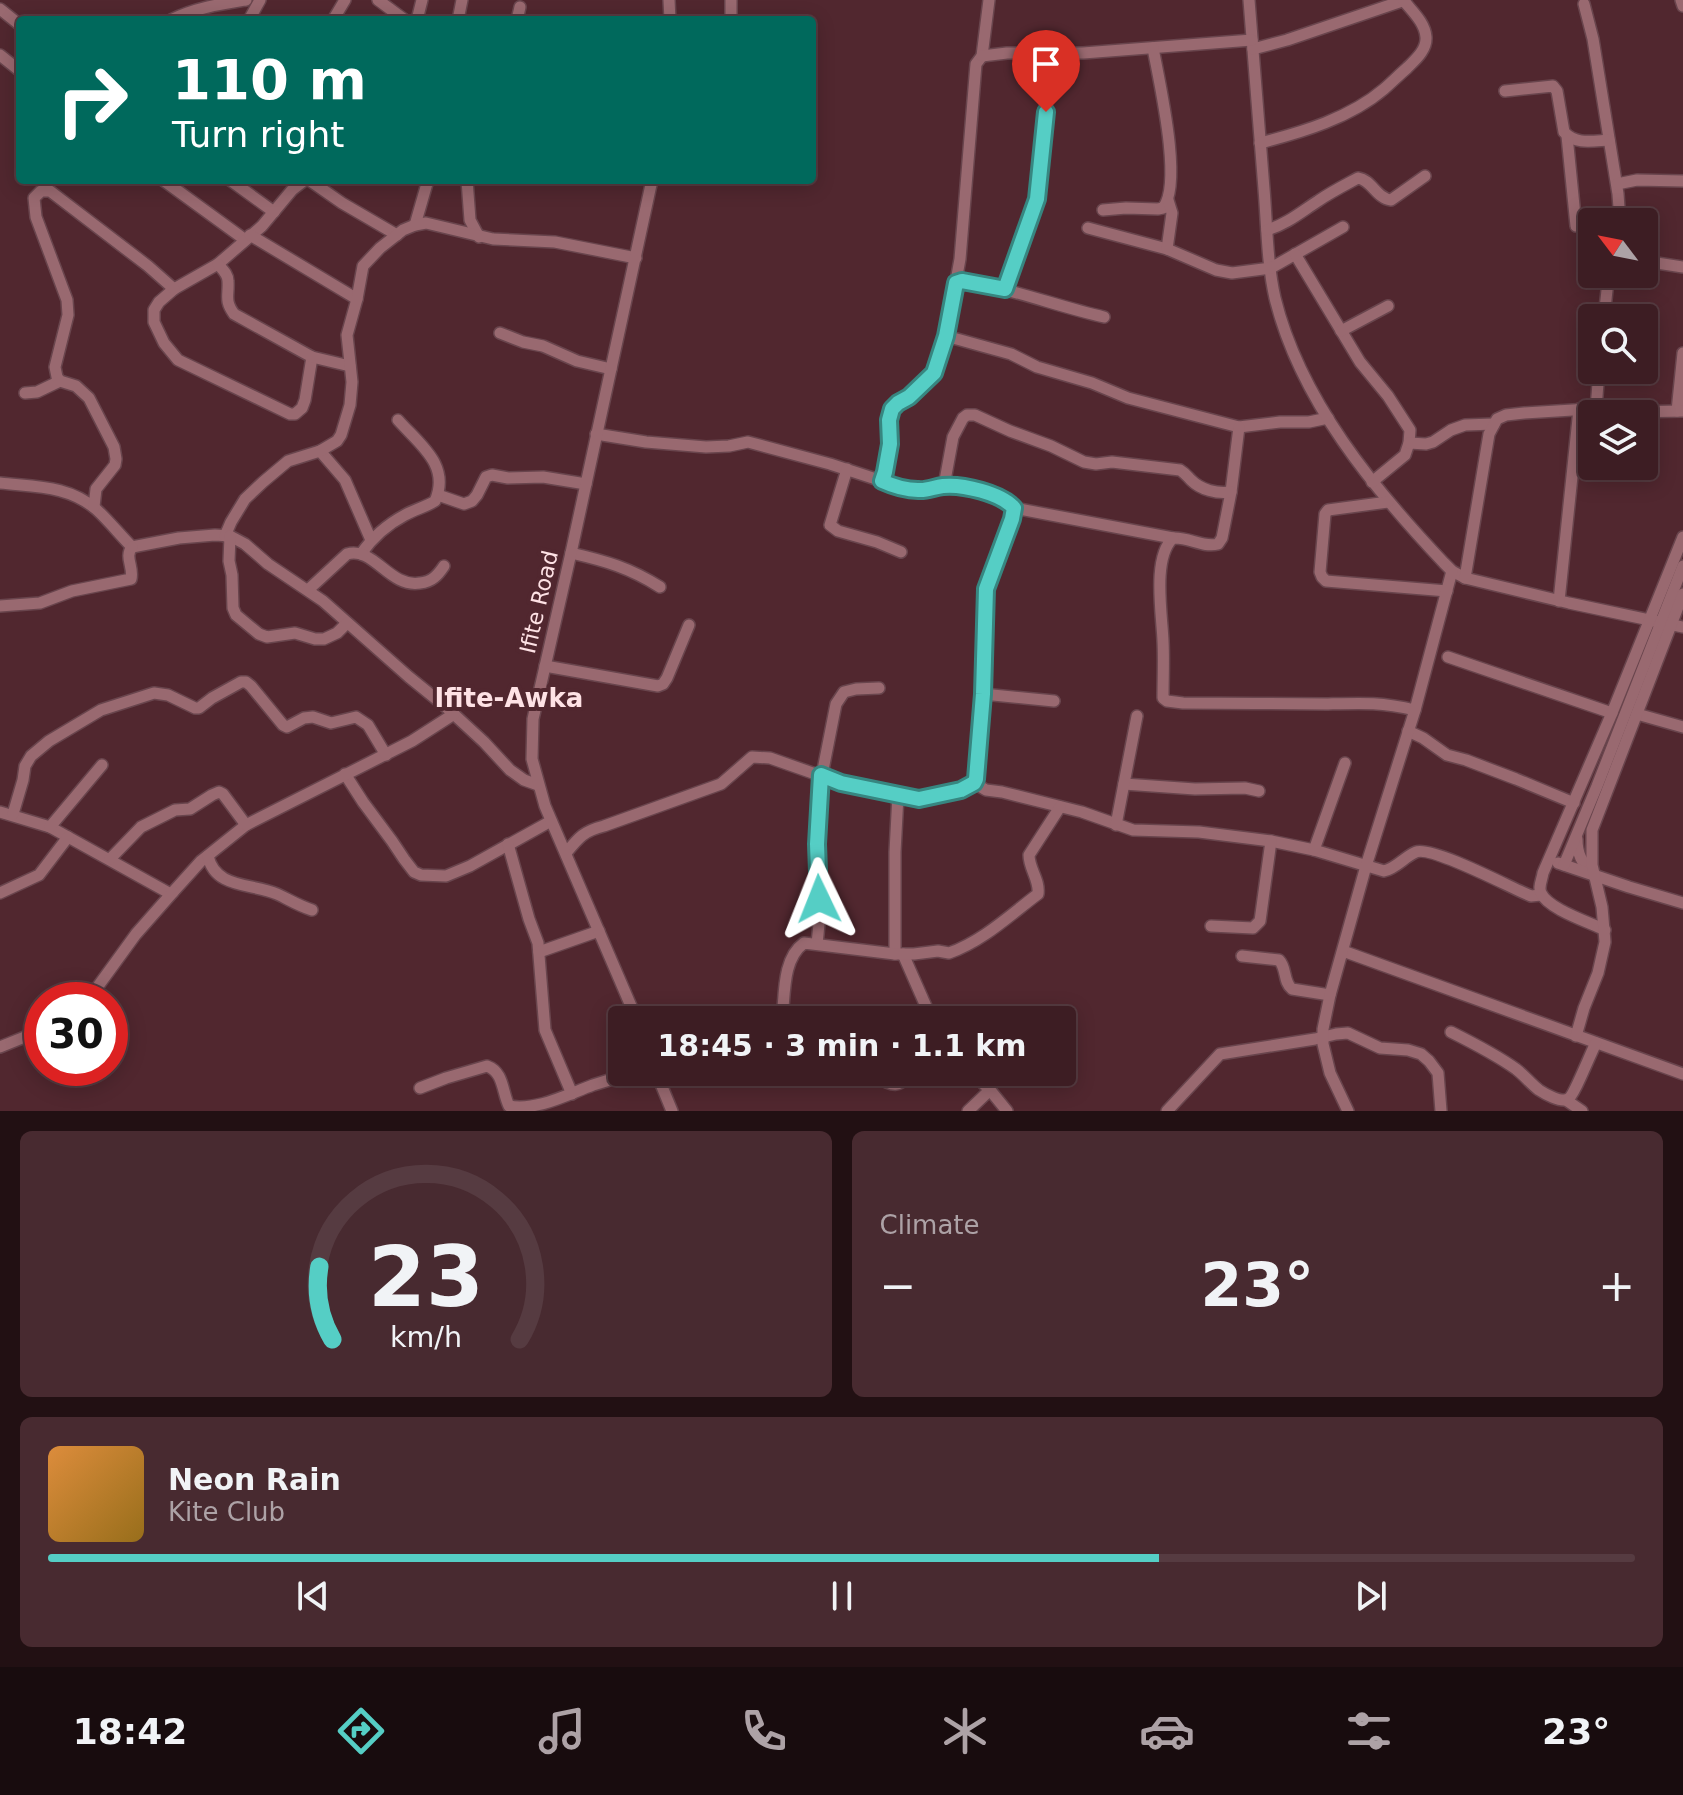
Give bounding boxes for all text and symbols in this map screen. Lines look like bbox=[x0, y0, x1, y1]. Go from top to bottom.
pin bbox=[1012, 30, 1080, 112]
icon: arrive bbox=[1024, 42, 1068, 86]
text: 110 m bbox=[172, 47, 367, 112]
icon: right bbox=[40, 48, 144, 152]
text: Turn right bbox=[172, 114, 344, 155]
north arrow bbox=[1578, 208, 1658, 288]
map controls bbox=[1578, 208, 1658, 480]
button: search bbox=[1578, 304, 1658, 384]
button: layers bbox=[1578, 400, 1658, 480]
street label: Ifite Road bbox=[515, 548, 563, 656]
district label: Ifite-Awka bbox=[435, 683, 583, 713]
position arrow bbox=[777, 857, 861, 941]
speed limit sign: 30 bbox=[24, 982, 128, 1086]
text: 18:45 · 3 min · 1.1 km bbox=[657, 1028, 1027, 1063]
text: Climate bbox=[880, 1210, 980, 1240]
text: 23 bbox=[368, 1229, 484, 1326]
text: 23° bbox=[1201, 1250, 1314, 1320]
text: − bbox=[880, 1260, 916, 1311]
text: + bbox=[1598, 1260, 1635, 1311]
text: km/h bbox=[390, 1320, 462, 1354]
text: Neon Rain bbox=[168, 1462, 341, 1497]
text: Kite Club bbox=[168, 1497, 285, 1527]
icon: previous bbox=[291, 1574, 335, 1618]
icon: pause bbox=[820, 1574, 864, 1618]
icon: next bbox=[1349, 1574, 1393, 1618]
icon: directions bbox=[333, 1703, 389, 1759]
icon: music bbox=[534, 1703, 590, 1759]
icon: phone bbox=[736, 1703, 792, 1759]
icon: climate bbox=[937, 1703, 993, 1759]
icon: car bbox=[1139, 1703, 1195, 1759]
icon: filters bbox=[1341, 1703, 1397, 1759]
text: 18:42 bbox=[73, 1711, 187, 1752]
text: 23° bbox=[1542, 1711, 1610, 1752]

